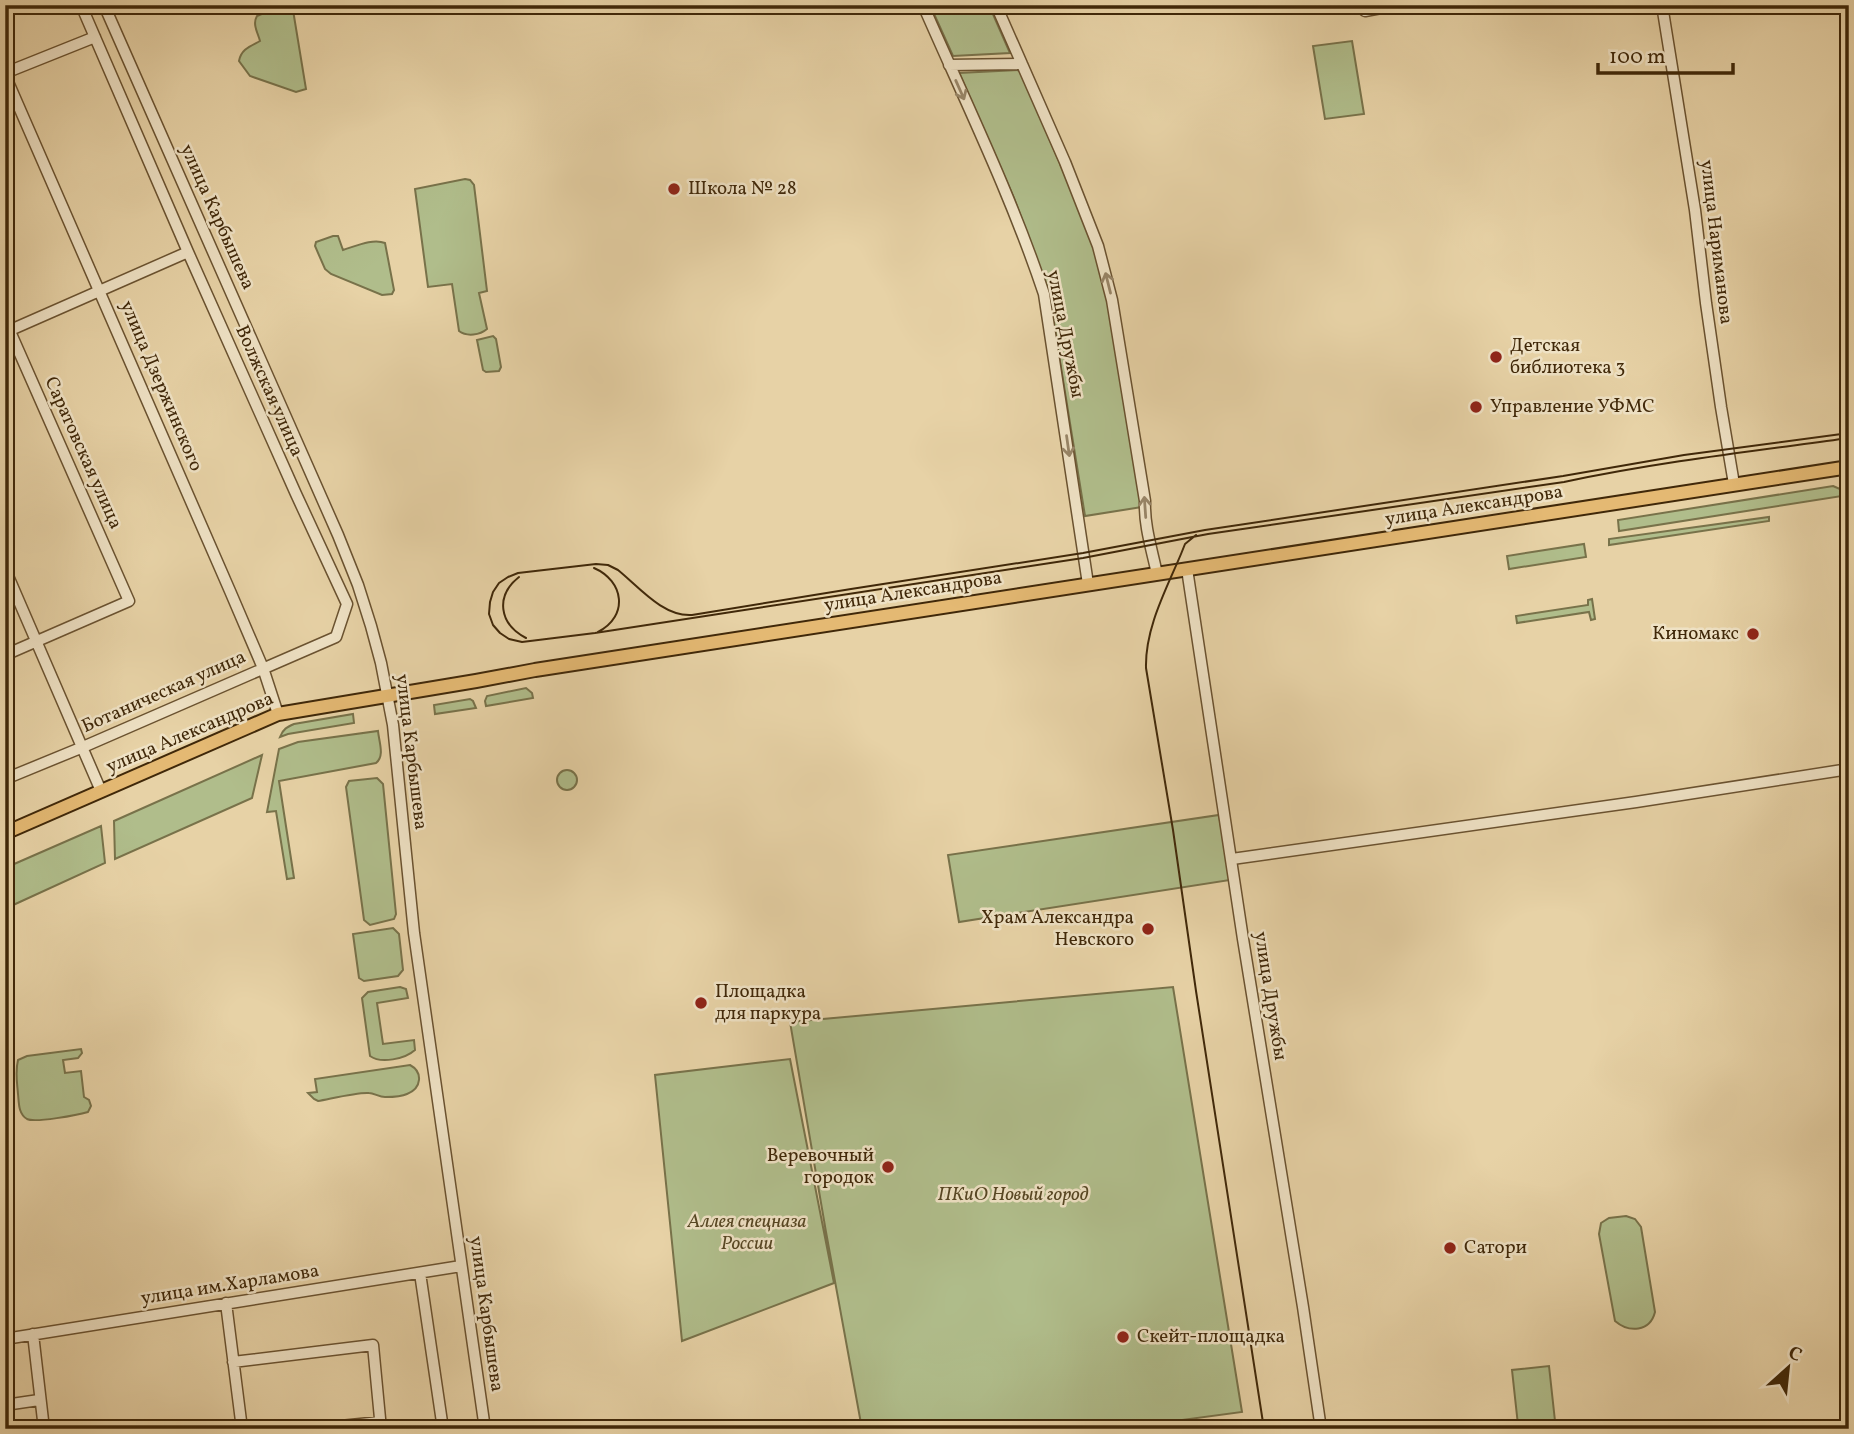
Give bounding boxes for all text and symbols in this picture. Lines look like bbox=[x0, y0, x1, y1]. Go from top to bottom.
scale bar bbox=[1598, 32, 1733, 76]
text: 100 m bbox=[1609, 43, 1666, 72]
one-way arrow bbox=[954, 79, 967, 100]
street label: улица Карбышева bbox=[173, 140, 261, 294]
street label: улица Нариманова bbox=[1693, 158, 1739, 326]
place label: Школа № 28 bbox=[688, 176, 797, 202]
marker: Школа № 28 bbox=[666, 181, 682, 197]
street label: улица Дружбы bbox=[1040, 268, 1090, 400]
one-way arrow bbox=[1101, 272, 1114, 294]
street label: улица Дзержинского bbox=[113, 297, 209, 475]
street label: Волжская улица bbox=[228, 321, 310, 461]
place label: Детская библиотека 3 bbox=[1510, 333, 1625, 381]
marker: Детская библиотека 3 bbox=[1488, 349, 1504, 365]
street label: Саратовская улица bbox=[38, 373, 128, 533]
place label: Управление УФМС bbox=[1490, 394, 1655, 420]
marker: Управление УФМС bbox=[1468, 399, 1484, 415]
one-way arrow bbox=[1062, 434, 1075, 457]
street label: улица Александрова bbox=[1383, 479, 1565, 533]
one-way arrow bbox=[1138, 496, 1151, 519]
street label: улица Александрова bbox=[822, 565, 1004, 619]
place label: Киномакс bbox=[1652, 621, 1739, 647]
marker: Киномакс bbox=[1745, 626, 1761, 642]
street label: Ботаническая улица bbox=[78, 644, 250, 740]
street label: улица Карбышева bbox=[389, 673, 433, 831]
street label: улица Александрова bbox=[102, 686, 278, 780]
place label: Храм Александра Невского bbox=[981, 905, 1134, 953]
marker: Храм Александра Невского bbox=[1140, 921, 1156, 937]
street label: улица Дружбы bbox=[1247, 930, 1293, 1062]
place label: Площадка для паркура bbox=[715, 979, 821, 1027]
marker: Площадка для паркура bbox=[693, 995, 709, 1011]
place label: Веревочный городок bbox=[767, 1143, 874, 1191]
marker: Веревочный городок bbox=[880, 1159, 896, 1175]
park label: ПКиО Новый город bbox=[938, 1182, 1089, 1208]
park label: Аллея спецназа России bbox=[686, 1209, 807, 1257]
street label: улица Карбышева bbox=[462, 1235, 510, 1393]
place label: Сатори bbox=[1464, 1235, 1527, 1261]
marker: Сатори bbox=[1442, 1240, 1458, 1256]
street label: улица им.Харламова bbox=[139, 1258, 321, 1312]
place label: Скейт-площадка bbox=[1137, 1324, 1285, 1350]
marker: Скейт-площадка bbox=[1115, 1329, 1131, 1345]
north arrow bbox=[1752, 1332, 1822, 1402]
text: С bbox=[1783, 1340, 1806, 1369]

